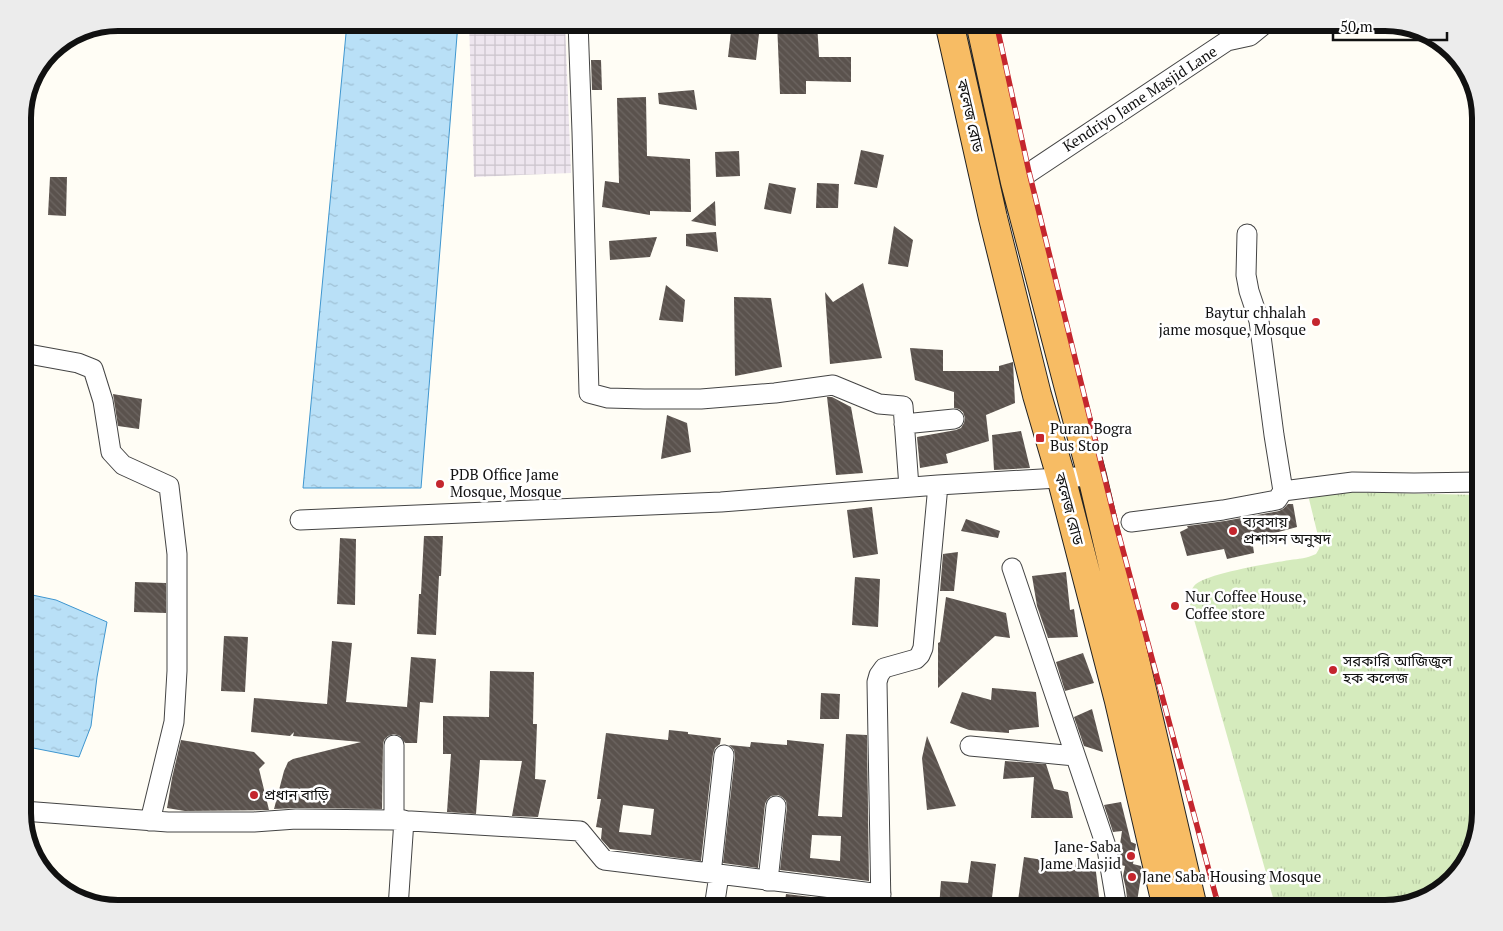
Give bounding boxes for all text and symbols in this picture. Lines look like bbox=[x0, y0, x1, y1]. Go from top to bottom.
scale bar bbox=[1333, 10, 1447, 42]
text: 50 m bbox=[1340, 16, 1373, 36]
street label: Kendriyo Jame Masjid Lane bbox=[1058, 41, 1220, 156]
street label: কলেজ রোড bbox=[953, 76, 989, 154]
place label: Baytur chhalah jame mosque, Mosque bbox=[1158, 302, 1306, 339]
marker: Baytur chhalah jame mosque, Mosque bbox=[1310, 316, 1322, 328]
place label: Puran Bogra Bus Stop bbox=[1050, 418, 1133, 455]
marker: Puran Bogra Bus Stop bbox=[1034, 432, 1046, 444]
place label: PDB Office Jame Mosque, Mosque bbox=[450, 464, 562, 501]
street label: কলেজ রোড bbox=[1050, 469, 1089, 547]
marker: PDB Office Jame Mosque, Mosque bbox=[434, 478, 446, 490]
place label: ব্যবসায় প্রশাসন অনুষদ bbox=[1242, 511, 1332, 548]
marker: ব্যবসায় প্রশাসন অনুষদ bbox=[1227, 525, 1239, 537]
place label: Nur Coffee House, Coffee store bbox=[1185, 586, 1306, 623]
marker: Nur Coffee House, Coffee store bbox=[1169, 600, 1181, 612]
place label: সরকারি আজিজুল হক কলেজ bbox=[1342, 650, 1453, 687]
marker: সরকারি আজিজুল হক কলেজ bbox=[1327, 664, 1339, 676]
place label: প্রধান বাড়ি bbox=[264, 784, 329, 804]
marker: প্রধান বাড়ি bbox=[248, 789, 260, 801]
place label: Jane-Saba Jame Masjid bbox=[1040, 836, 1121, 873]
marker: Jane-Saba Jame Masjid bbox=[1125, 850, 1137, 862]
place label: Jane Saba Housing Mosque bbox=[1142, 866, 1321, 886]
marker: Jane Saba Housing Mosque bbox=[1126, 871, 1138, 883]

